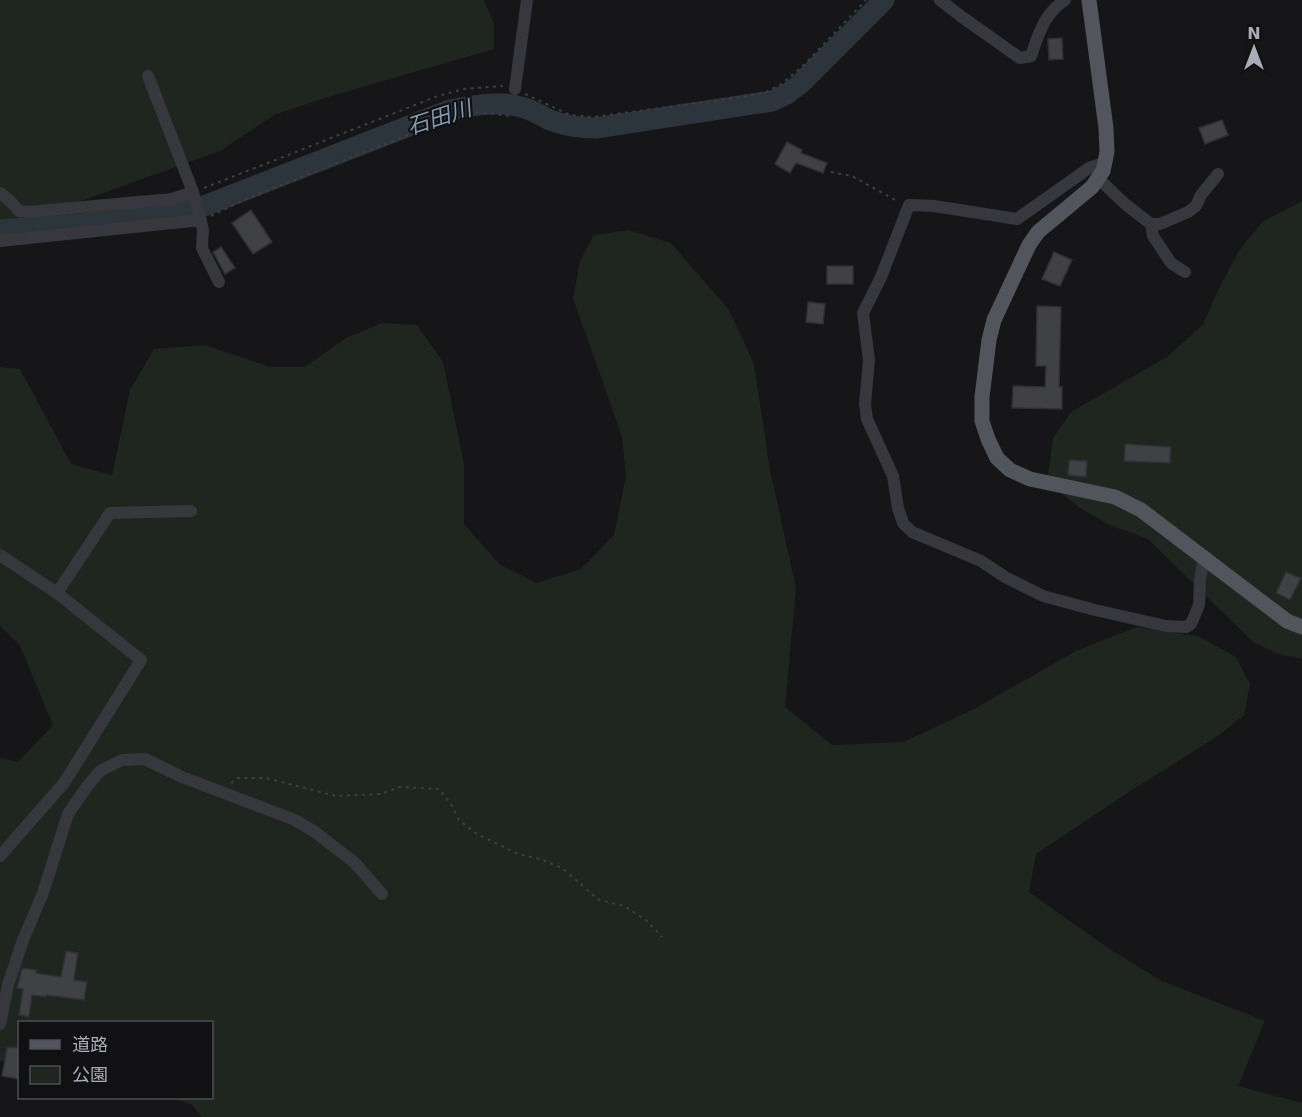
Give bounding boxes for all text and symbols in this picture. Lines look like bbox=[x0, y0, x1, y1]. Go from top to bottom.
north arrow bbox=[1224, 18, 1284, 78]
text: N bbox=[1247, 24, 1261, 43]
water label: 石田川 bbox=[404, 95, 476, 140]
legend bbox=[18, 1021, 213, 1099]
text: 道路 bbox=[72, 1034, 108, 1055]
text: 公園 bbox=[72, 1064, 108, 1085]

